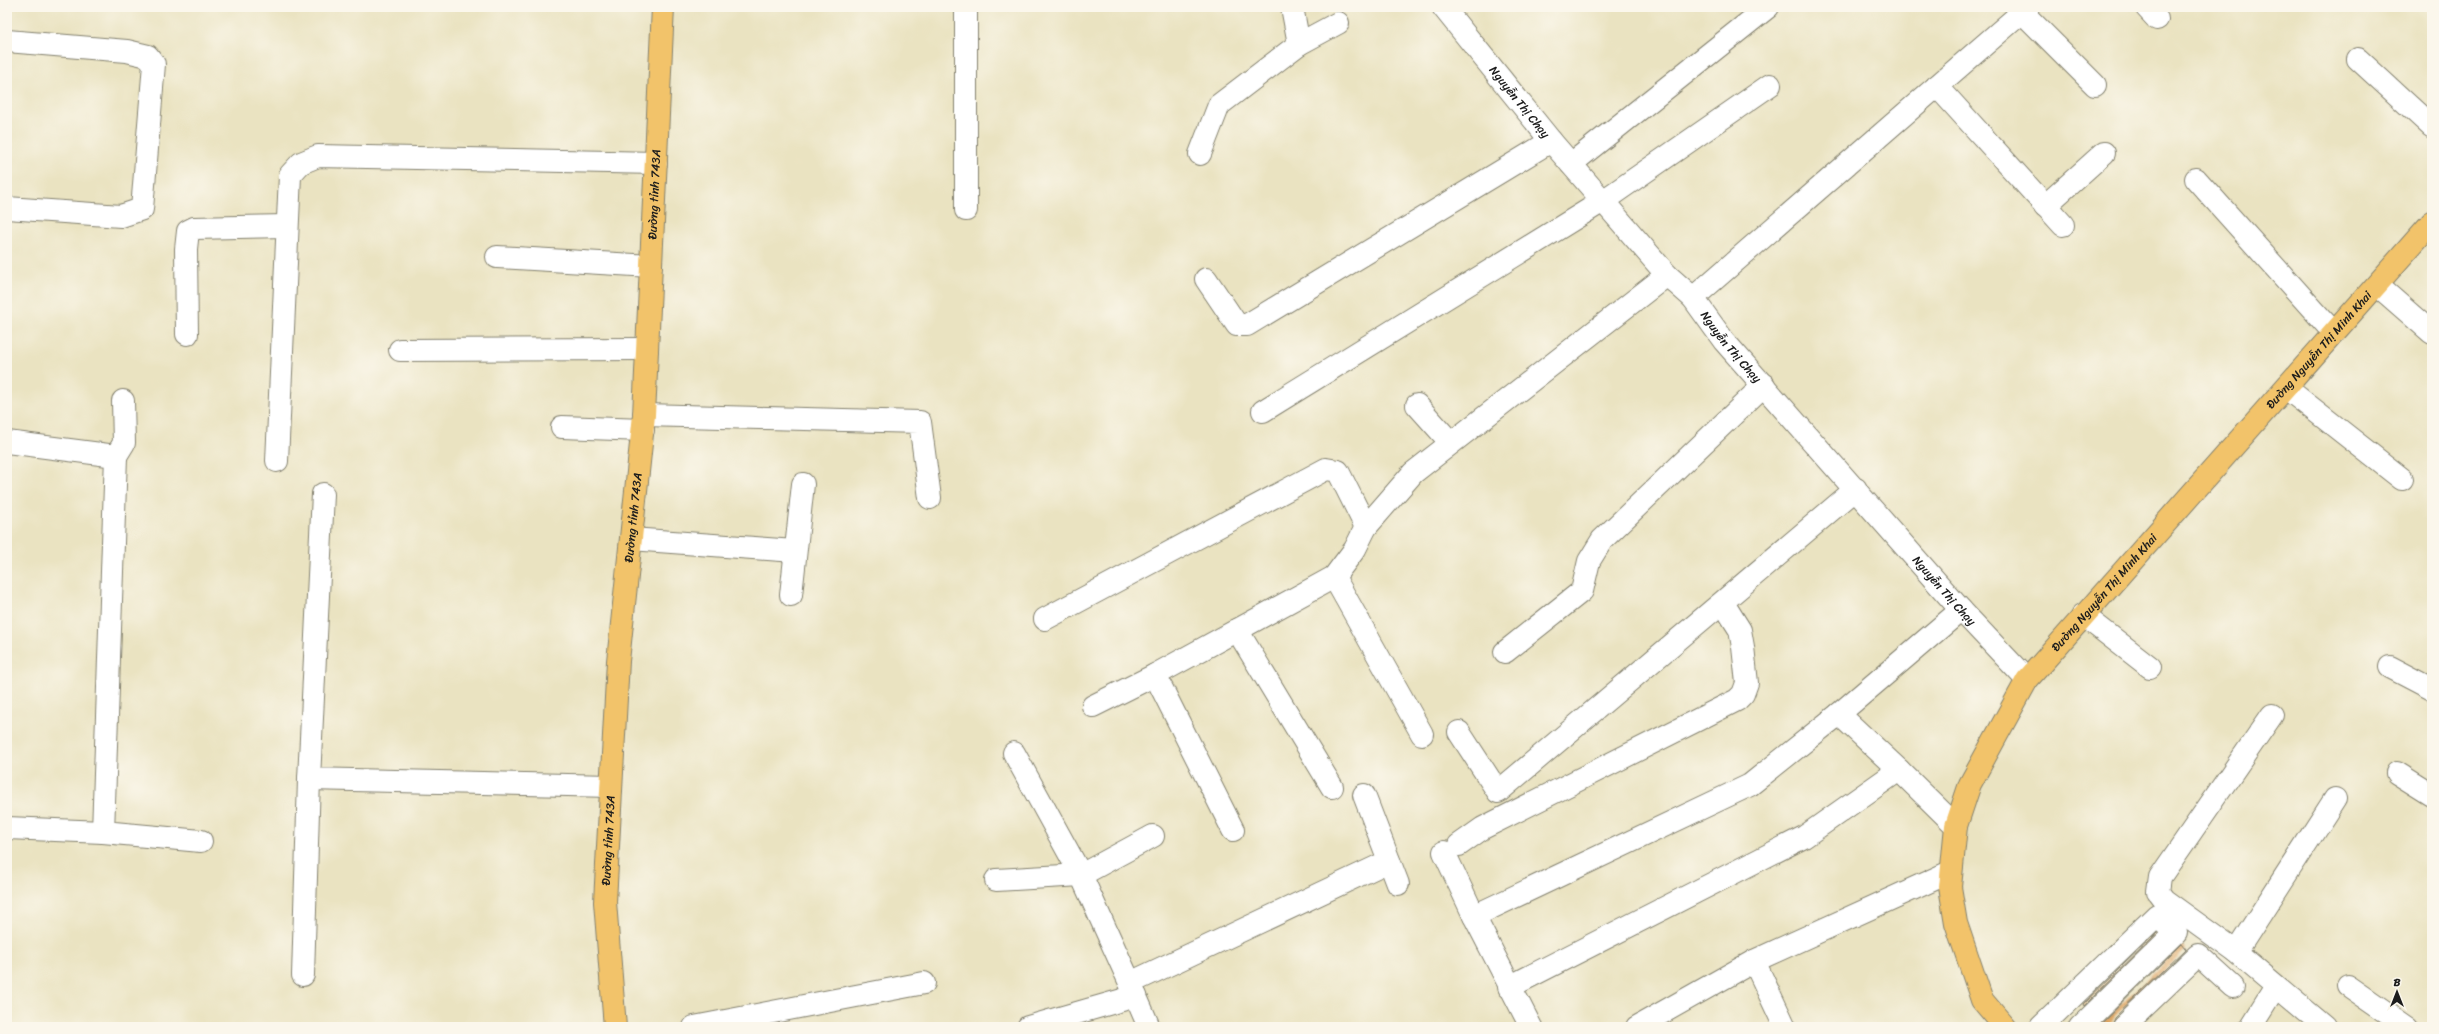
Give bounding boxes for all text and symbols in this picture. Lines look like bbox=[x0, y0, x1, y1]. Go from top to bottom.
street label: Nguyễn Thị Chạy bbox=[1483, 61, 1556, 144]
street label: Đường tỉnh 743A bbox=[641, 149, 667, 240]
street label: Đường Nguyễn Thị Minh Khai bbox=[2260, 285, 2378, 414]
street label: Nguyễn Thị Chạy bbox=[1694, 306, 1768, 389]
street label: Đường tỉnh 743A bbox=[617, 471, 649, 564]
street label: Đường Nguyễn Thị Minh Khai bbox=[2046, 528, 2163, 657]
street label: Nguyễn Thị Chạy bbox=[1907, 550, 1982, 632]
street label: Đường tỉnh 743A bbox=[595, 795, 622, 886]
north arrow bbox=[2377, 972, 2417, 1012]
text: B bbox=[2394, 973, 2401, 992]

